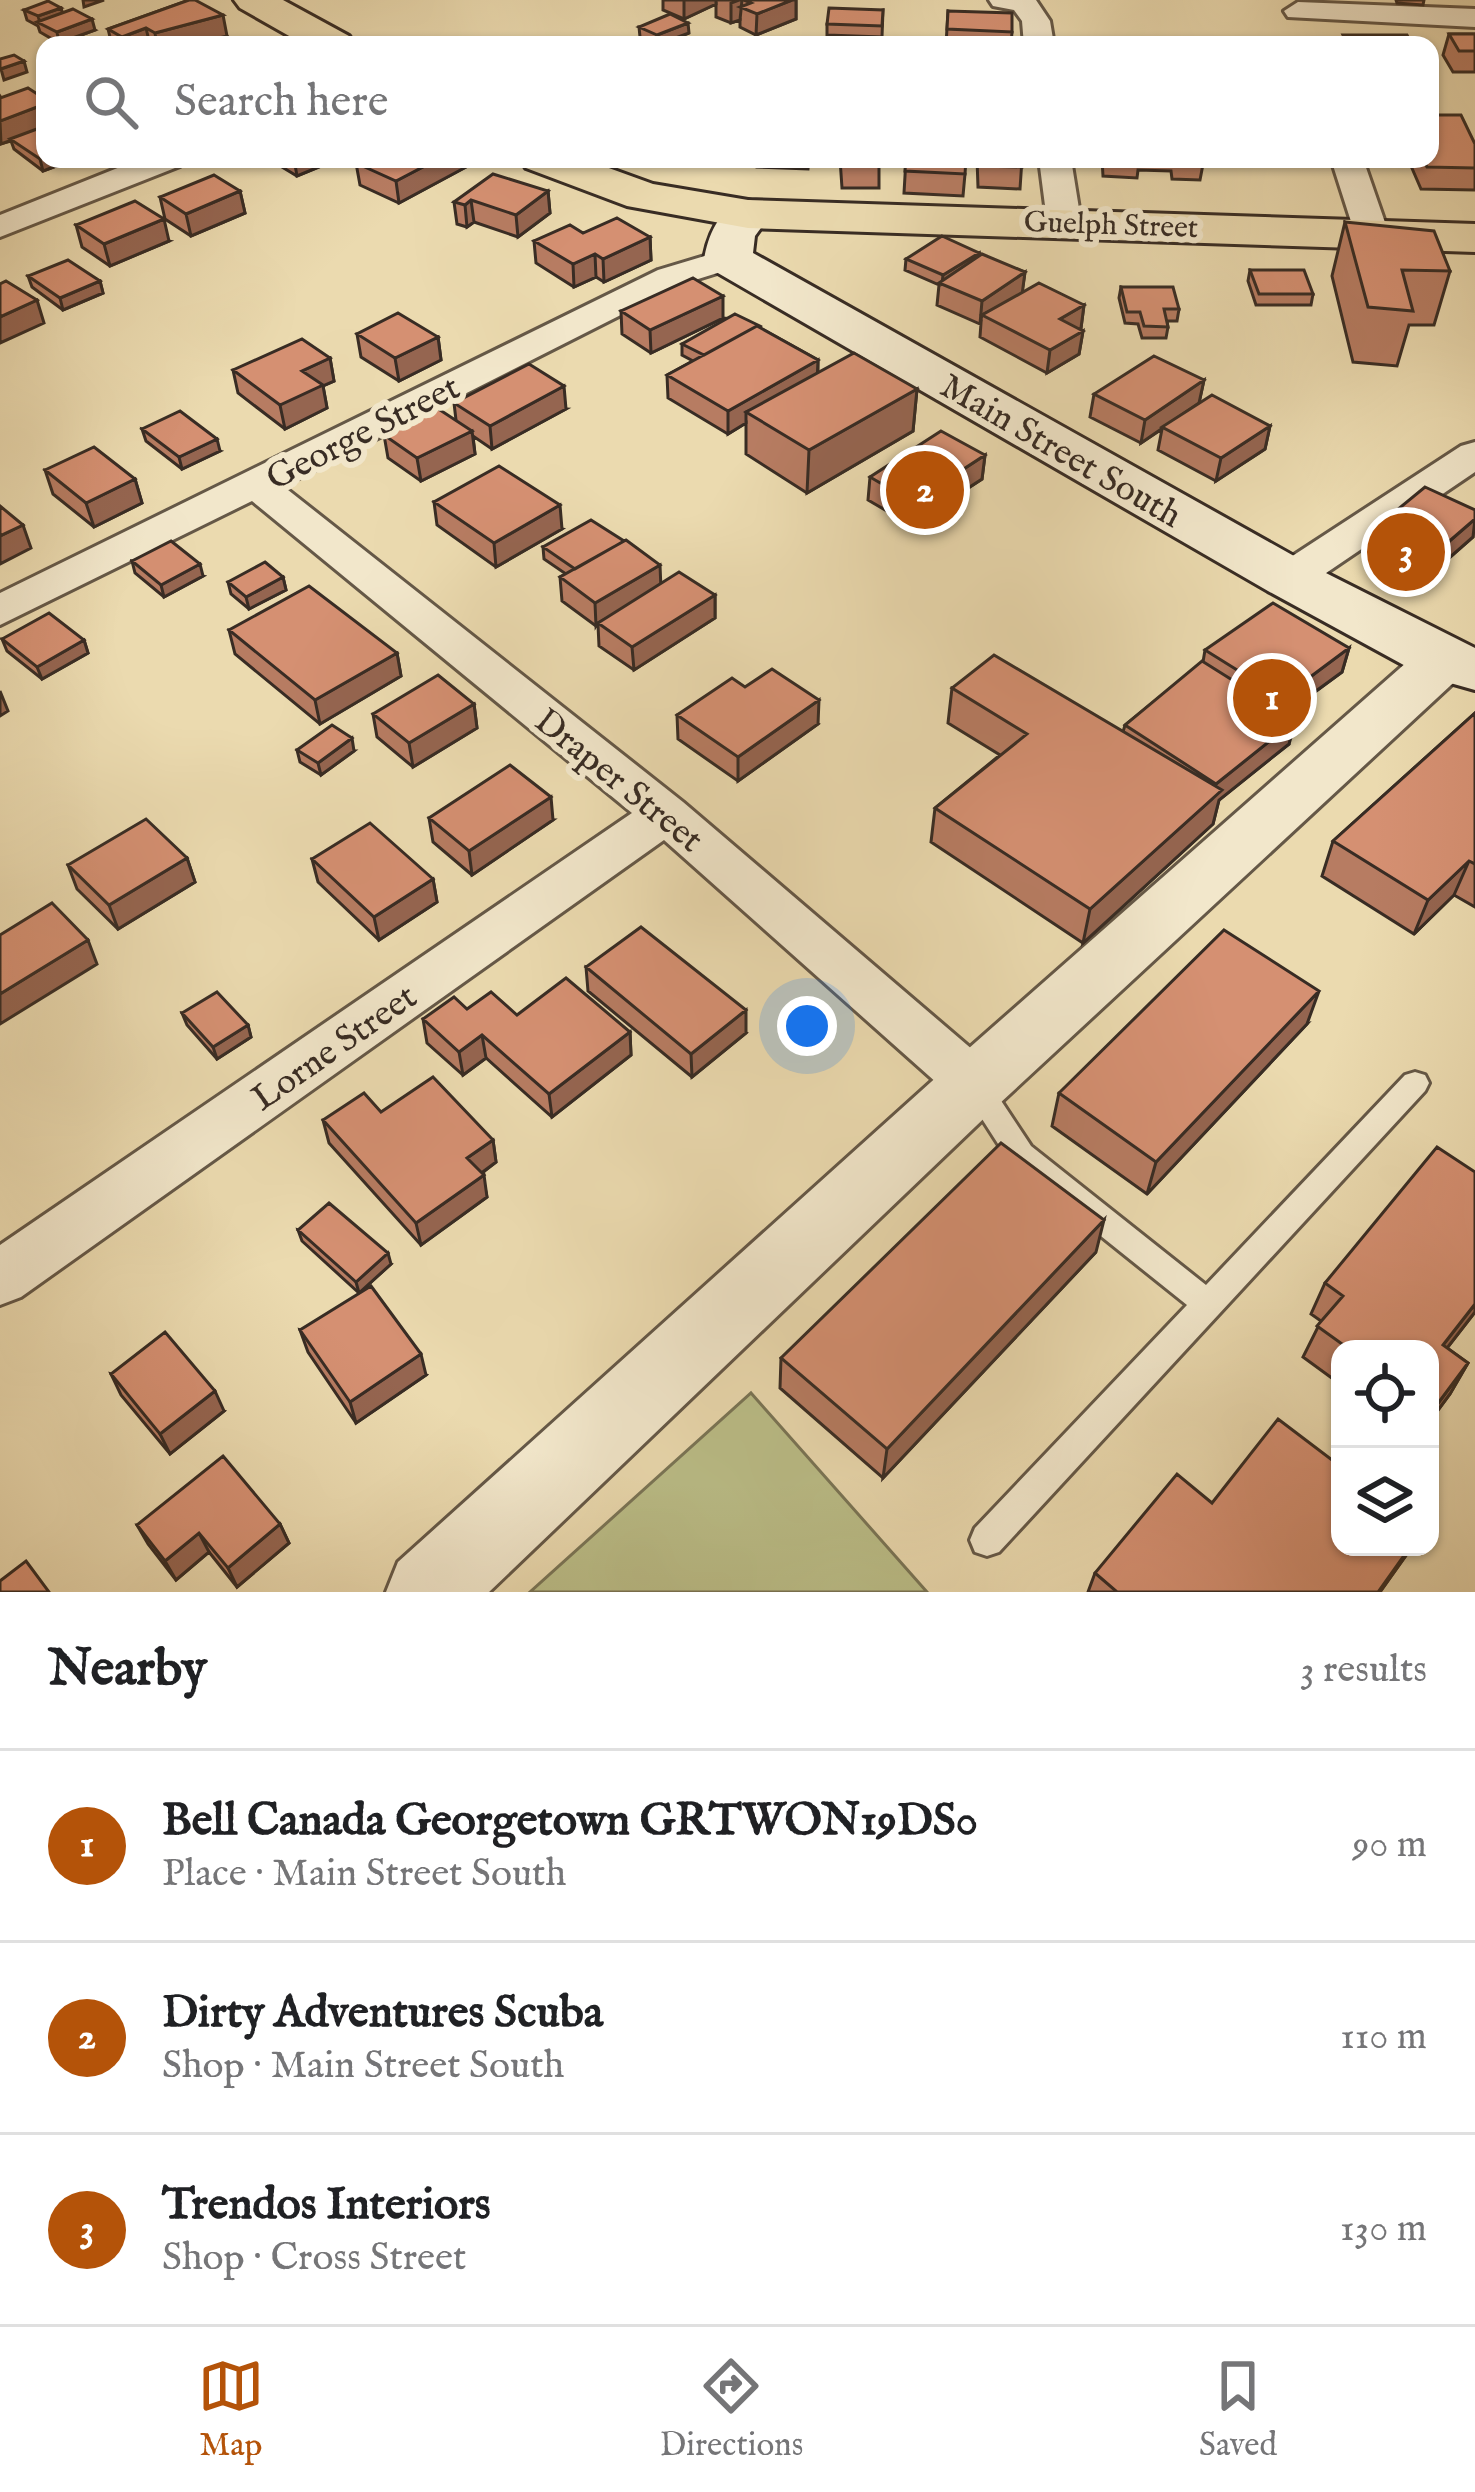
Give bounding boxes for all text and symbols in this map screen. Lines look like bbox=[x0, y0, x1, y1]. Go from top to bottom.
search box bbox=[36, 36, 1439, 168]
icon: search bbox=[78, 69, 144, 135]
text: Search here bbox=[174, 74, 388, 131]
street label: Guelph Street bbox=[1023, 204, 1199, 248]
street label: Main Street South bbox=[932, 364, 1189, 539]
street label: George Street bbox=[259, 365, 468, 502]
pin: 2 bbox=[886, 445, 964, 535]
pin: 3 bbox=[1367, 507, 1445, 597]
pin: 1 bbox=[1233, 653, 1311, 743]
street label: Draper Street bbox=[524, 699, 712, 863]
street label: Lorne Street bbox=[243, 975, 426, 1122]
your location bbox=[777, 996, 837, 1056]
map controls bbox=[1331, 1340, 1439, 1556]
button: locate bbox=[1331, 1340, 1439, 1448]
button: layers bbox=[1331, 1448, 1439, 1556]
text: Nearby bbox=[48, 1638, 207, 1703]
text: 3 results bbox=[1300, 1646, 1427, 1695]
text: Bell Canada Georgetown GRTWON19DS0 bbox=[162, 1793, 978, 1850]
text: 1 bbox=[80, 1821, 94, 1870]
text: 90 m bbox=[1352, 1821, 1427, 1870]
text: Place · Main Street South bbox=[162, 1850, 566, 1899]
text: Dirty Adventures Scuba bbox=[162, 1985, 603, 2042]
text: 2 bbox=[78, 2013, 96, 2062]
text: 110 m bbox=[1340, 2013, 1427, 2062]
text: Shop · Main Street South bbox=[162, 2042, 564, 2091]
text: Trendos Interiors bbox=[162, 2177, 490, 2234]
text: 3 bbox=[80, 2205, 94, 2254]
text: 130 m bbox=[1340, 2205, 1427, 2254]
text: Shop · Cross Street bbox=[162, 2234, 466, 2283]
tab: Map bbox=[198, 2353, 264, 2467]
tab: Directions bbox=[660, 2353, 803, 2467]
tab: Saved bbox=[1199, 2353, 1277, 2467]

